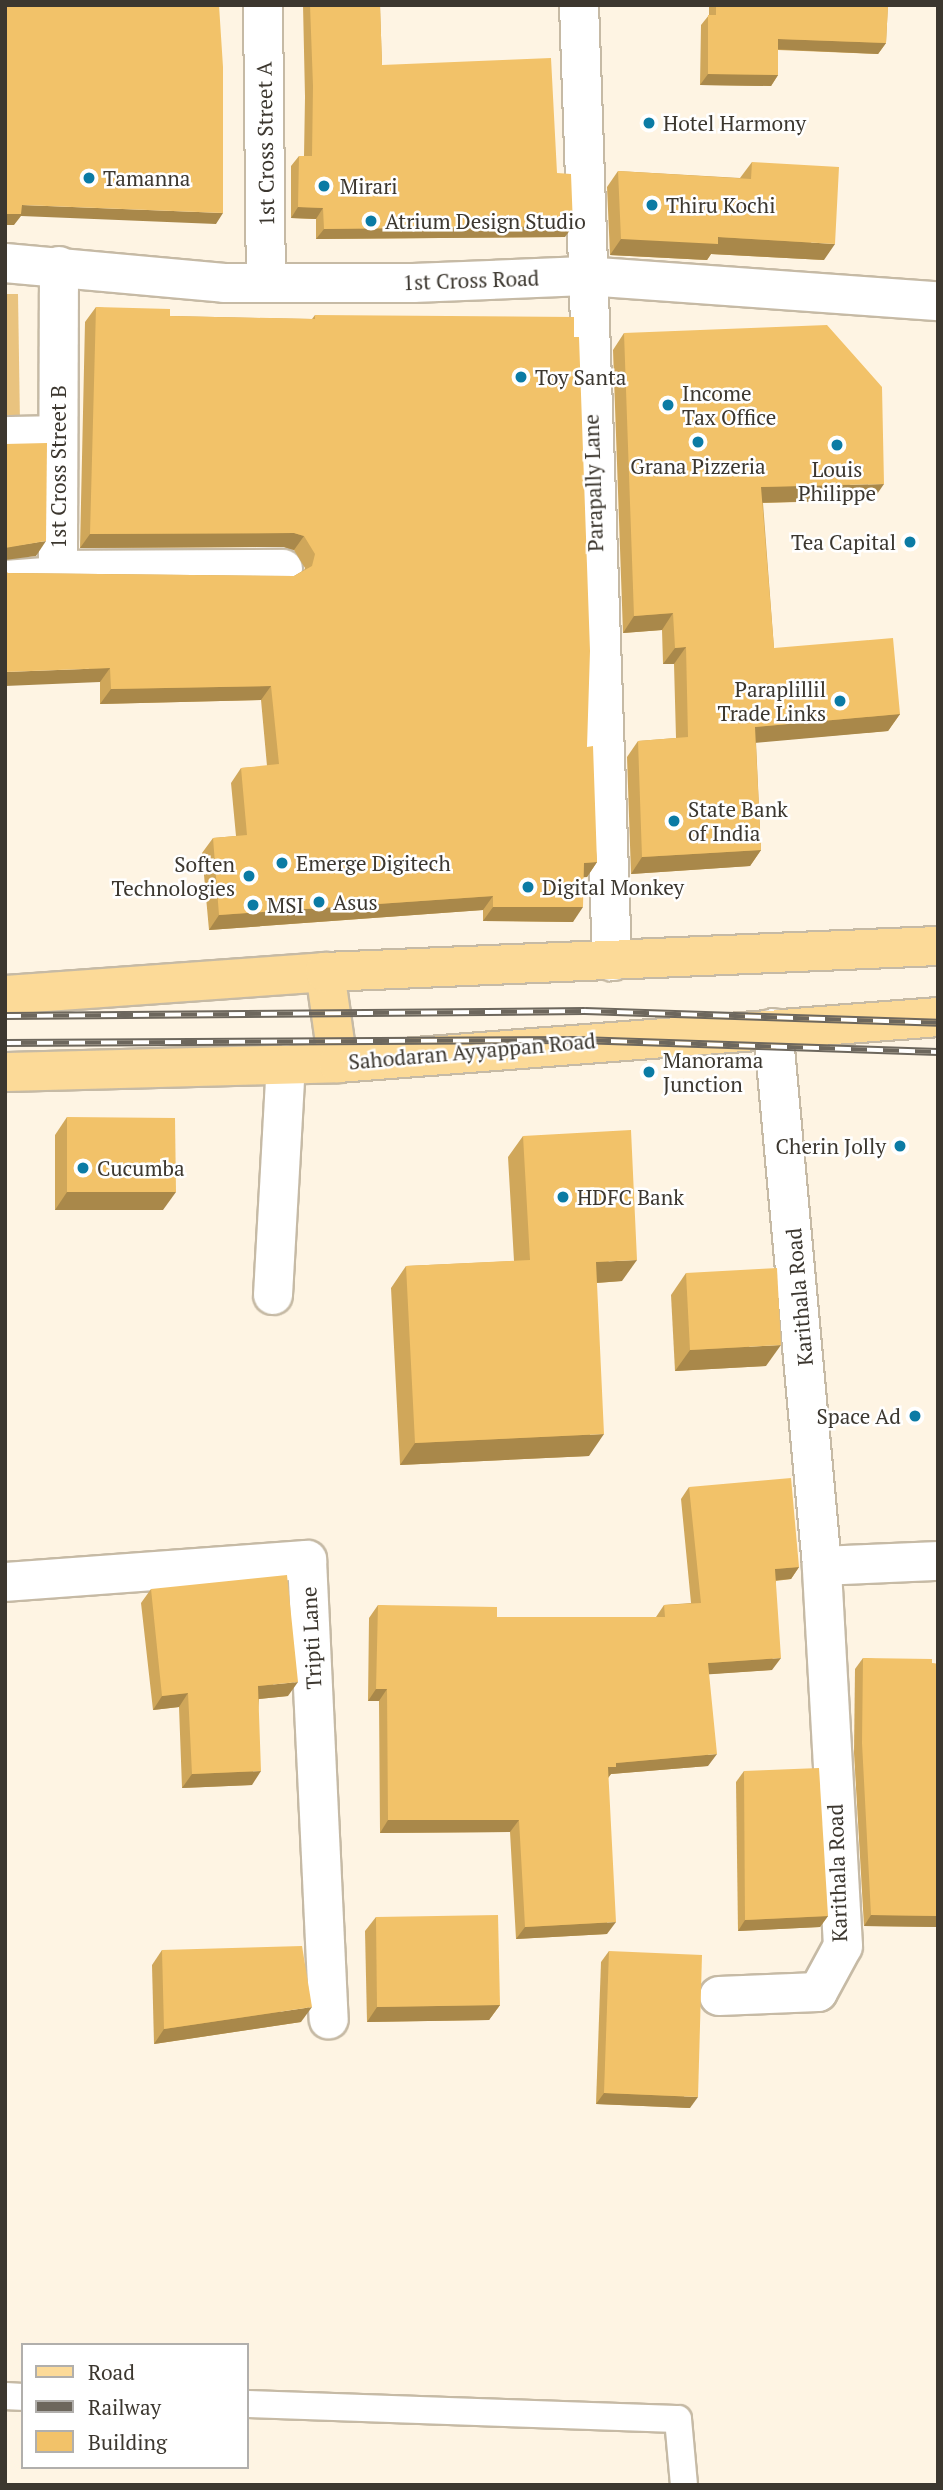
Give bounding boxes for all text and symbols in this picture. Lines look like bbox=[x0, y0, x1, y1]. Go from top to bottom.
street label: 1st Cross Street A bbox=[251, 61, 279, 227]
place label: Hotel Harmony bbox=[663, 110, 806, 136]
marker: Hotel Harmony bbox=[641, 115, 657, 131]
place label: Tamanna bbox=[103, 165, 190, 191]
marker: Tamanna bbox=[81, 170, 97, 186]
place label: Mirari bbox=[340, 173, 398, 199]
marker: Mirari bbox=[314, 176, 334, 196]
place label: Thiru Kochi bbox=[666, 192, 775, 218]
marker: Thiru Kochi bbox=[644, 197, 660, 213]
place label: Atrium Design Studio bbox=[385, 208, 586, 234]
marker: Atrium Design Studio bbox=[363, 213, 379, 229]
street label: 1st Cross Road bbox=[402, 265, 540, 295]
place label: Toy Santa bbox=[535, 364, 626, 390]
marker: Toy Santa bbox=[513, 369, 529, 385]
place label: Income Tax Office bbox=[682, 380, 776, 430]
street label: 1st Cross Street B bbox=[45, 385, 71, 549]
marker: Income Tax Office bbox=[660, 397, 676, 413]
street label: Parapally Lane bbox=[578, 414, 608, 552]
marker: Grana Pizzeria bbox=[690, 434, 706, 450]
marker: Louis Philippe bbox=[829, 437, 845, 453]
place label: Grana Pizzeria bbox=[630, 453, 766, 479]
place label: Louis Philippe bbox=[798, 456, 876, 506]
place label: Tea Capital bbox=[791, 529, 896, 555]
marker: Tea Capital bbox=[902, 534, 918, 550]
place label: Paraplillil Trade Links bbox=[717, 676, 826, 726]
marker: Paraplillil Trade Links bbox=[832, 693, 848, 709]
place label: State Bank of India bbox=[688, 796, 788, 846]
marker: State Bank of India bbox=[666, 813, 682, 829]
place label: Emerge Digitech bbox=[296, 850, 451, 876]
place label: Soften Technologies bbox=[112, 851, 235, 901]
marker: Emerge Digitech bbox=[274, 855, 290, 871]
marker: Soften Technologies bbox=[241, 868, 257, 884]
place label: Digital Monkey bbox=[542, 874, 684, 900]
marker: Digital Monkey bbox=[520, 879, 536, 895]
place label: Asus bbox=[333, 889, 378, 915]
place label: MSI bbox=[267, 892, 304, 918]
marker: Asus bbox=[311, 894, 327, 910]
marker: MSI bbox=[245, 897, 261, 913]
street label: Sahodaran Ayyappan Road bbox=[347, 1028, 597, 1074]
place label: Manorama Junction bbox=[663, 1047, 763, 1097]
marker: Manorama Junction bbox=[641, 1064, 657, 1080]
place label: Cherin Jolly bbox=[776, 1133, 886, 1159]
marker: Cherin Jolly bbox=[892, 1138, 908, 1154]
place label: Cucumba bbox=[97, 1155, 185, 1181]
marker: Cucumba bbox=[75, 1160, 91, 1176]
place label: HDFC Bank bbox=[577, 1184, 684, 1210]
marker: HDFC Bank bbox=[555, 1189, 571, 1205]
street label: Karithala Road bbox=[780, 1227, 818, 1367]
place label: Space Ad bbox=[816, 1403, 901, 1429]
marker: Space Ad bbox=[907, 1408, 923, 1424]
street label: Tripti Lane bbox=[296, 1586, 326, 1690]
street label: Karithala Road bbox=[822, 1804, 852, 1942]
legend bbox=[21, 2343, 248, 2469]
text: Road bbox=[88, 2358, 135, 2386]
text: Railway bbox=[88, 2393, 161, 2421]
text: Building bbox=[88, 2428, 167, 2456]

